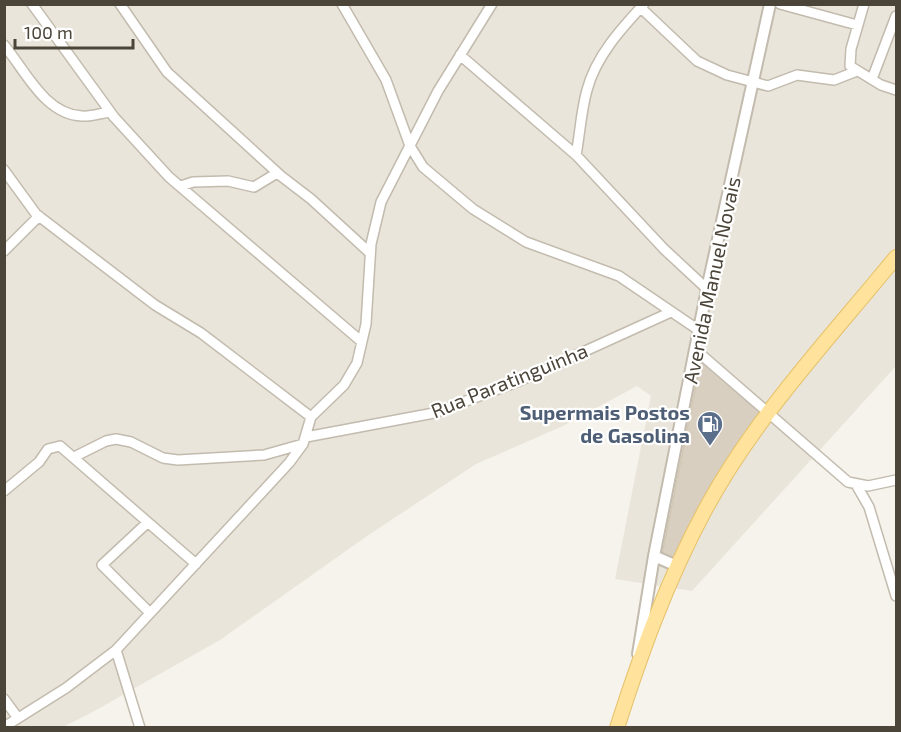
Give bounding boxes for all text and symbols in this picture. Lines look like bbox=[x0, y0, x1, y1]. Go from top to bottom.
scale bar bbox=[15, 12, 134, 50]
text: 100 m bbox=[24, 21, 73, 43]
street label: Avenida Manuel Novais bbox=[677, 174, 745, 386]
street label: Rua Paratinguinha bbox=[427, 338, 591, 422]
place label: Supermais Postos de Gasolina bbox=[520, 400, 690, 447]
fuel station icon: Supermais Postos de Gasolina bbox=[695, 409, 725, 447]

